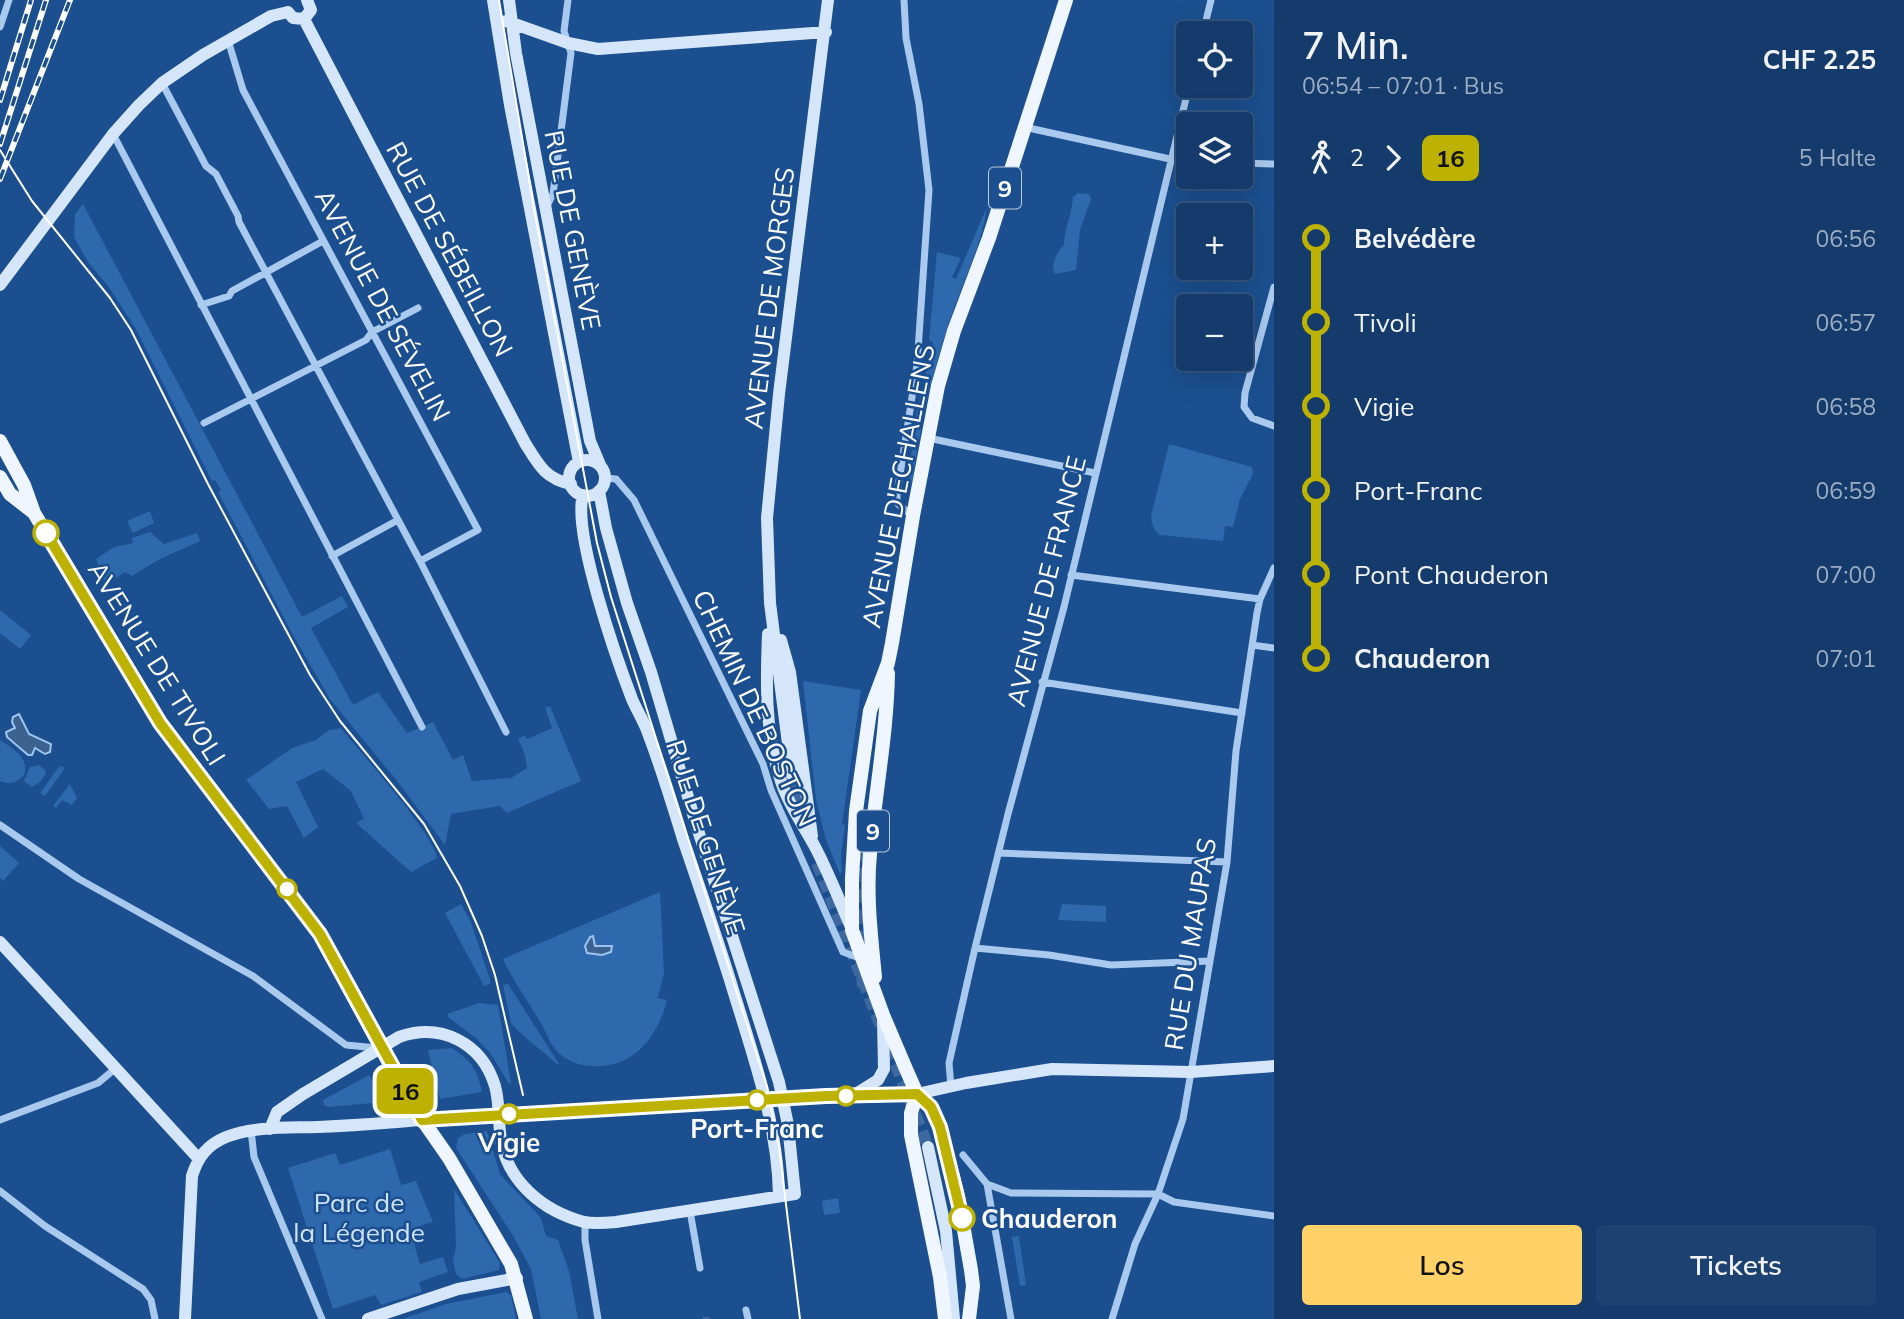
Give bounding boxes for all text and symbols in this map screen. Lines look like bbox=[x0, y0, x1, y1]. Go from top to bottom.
map controls bbox=[1176, 21, 1253, 371]
button: locate bbox=[1176, 21, 1253, 98]
text: 7 Min. bbox=[1302, 21, 1409, 69]
text: CHF 2.25 bbox=[1763, 43, 1876, 76]
text: 06:54 – 07:01 · Bus bbox=[1302, 71, 1504, 100]
button: layers bbox=[1176, 112, 1253, 189]
street label: RUE DE GENÈVE bbox=[537, 127, 609, 333]
street label: RUE DE SÉBEILLON bbox=[379, 136, 521, 362]
icon: walk bbox=[1302, 139, 1340, 177]
icon: forward bbox=[1374, 139, 1412, 177]
text: 2 bbox=[1350, 143, 1364, 172]
text: 16 bbox=[1436, 143, 1465, 173]
text: 5 Halte bbox=[1799, 143, 1876, 172]
street label: AVENUE DE MORGES bbox=[737, 165, 801, 431]
road number: 9 bbox=[989, 168, 1021, 208]
street label: AVENUE DE SÉVELIN bbox=[308, 183, 458, 427]
button: + bbox=[1176, 203, 1253, 280]
text: Belvédère bbox=[1354, 222, 1476, 255]
text: 06:56 bbox=[1816, 224, 1876, 253]
button: − bbox=[1176, 294, 1253, 371]
text: Tivoli bbox=[1354, 306, 1417, 339]
text: 06:57 bbox=[1816, 308, 1876, 337]
street label: AVENUE D'ECHALLENS bbox=[854, 341, 942, 631]
text: Vigie bbox=[1354, 390, 1414, 423]
text: 06:58 bbox=[1816, 392, 1876, 421]
street label: AVENUE DE FRANCE bbox=[999, 452, 1093, 710]
text: Port-Franc bbox=[1354, 474, 1483, 507]
text: 06:59 bbox=[1816, 476, 1876, 505]
unlabelled marker bbox=[33, 520, 59, 546]
street label: AVENUE DE TIVOLI bbox=[81, 555, 233, 771]
text: Pont Chauderon bbox=[1354, 558, 1549, 591]
text: 07:00 bbox=[1816, 560, 1876, 589]
street label: CHEMIN DE BOSTON bbox=[686, 584, 824, 832]
text: Chauderon bbox=[1354, 642, 1491, 675]
text: 07:01 bbox=[1816, 644, 1876, 673]
street label: RUE DE GENÈVE bbox=[659, 735, 753, 939]
road number: 9 bbox=[857, 810, 889, 852]
street label: RUE DU MAUPAS bbox=[1157, 835, 1223, 1053]
unlabelled marker bbox=[277, 879, 297, 899]
line badge: 16 bbox=[374, 1068, 436, 1114]
text: 16 bbox=[391, 1076, 419, 1106]
unlabelled marker bbox=[836, 1086, 856, 1106]
marker: Port-Franc bbox=[747, 1090, 767, 1110]
marker: Vigie bbox=[499, 1104, 519, 1124]
place label: Port-Franc bbox=[690, 1112, 824, 1145]
place label: Vigie bbox=[477, 1126, 540, 1159]
park label: Parc de la Légende bbox=[293, 1186, 425, 1249]
place label: Chauderon bbox=[981, 1202, 1118, 1235]
marker: Chauderon bbox=[949, 1205, 975, 1231]
button: Los bbox=[1302, 1225, 1582, 1305]
button: Tickets bbox=[1596, 1225, 1876, 1305]

